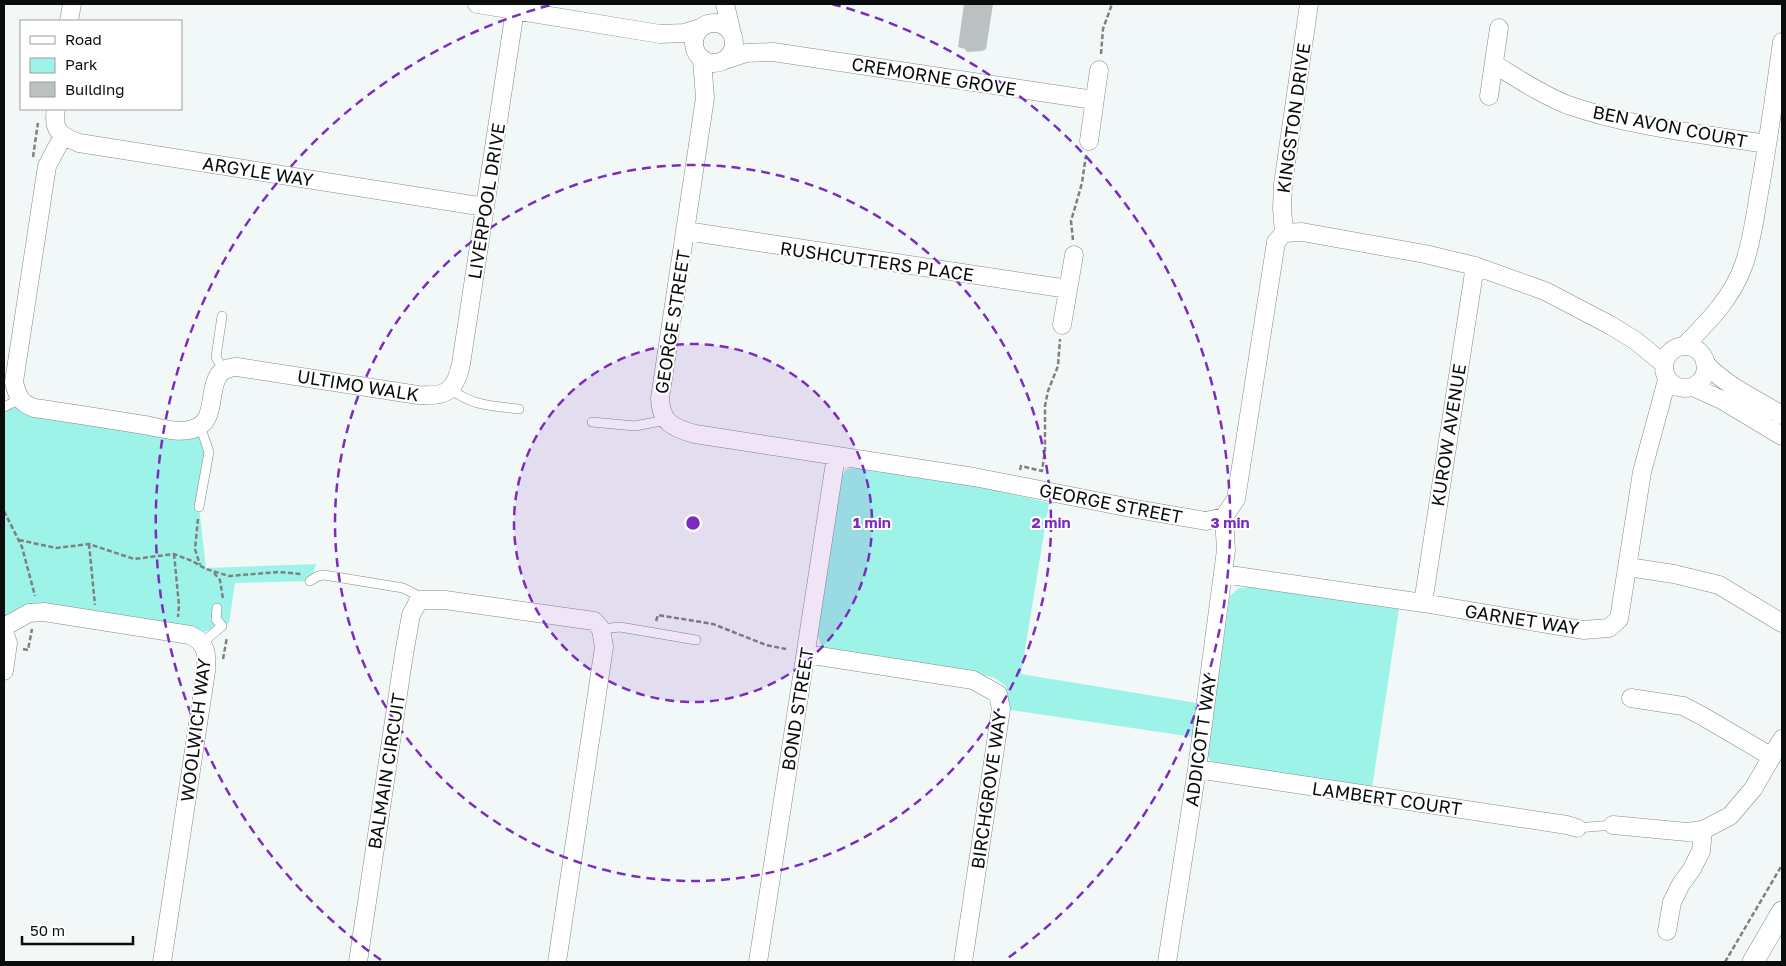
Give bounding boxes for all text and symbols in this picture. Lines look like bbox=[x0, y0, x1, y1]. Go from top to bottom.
legend bbox=[20, 20, 182, 110]
text: Road bbox=[65, 30, 102, 48]
street label: KINGSTON DRIVE bbox=[1272, 41, 1314, 195]
street label: CREMORNE GROVE bbox=[850, 52, 1018, 100]
text: Park bbox=[65, 55, 98, 73]
text: Building bbox=[65, 80, 125, 98]
street label: BEN AVON COURT bbox=[1591, 100, 1749, 152]
street label: LIVERPOOL DRIVE bbox=[463, 121, 509, 281]
street label: ARGYLE WAY bbox=[201, 151, 315, 191]
street label: RUSHCUTTERS PLACE bbox=[779, 236, 975, 286]
street label: GEORGE STREET bbox=[650, 248, 694, 396]
street label: KUROW AVENUE bbox=[1426, 362, 1470, 508]
street label: ULTIMO WALK bbox=[296, 365, 420, 405]
street label: GEORGE STREET bbox=[1038, 478, 1184, 528]
text: 1 min bbox=[853, 513, 891, 531]
text: 2 min bbox=[1031, 513, 1071, 531]
text: 3 min bbox=[1210, 513, 1250, 531]
centre of rings bbox=[684, 514, 702, 532]
street label: GARNET WAY bbox=[1463, 599, 1581, 639]
street label: BOND STREET bbox=[776, 646, 818, 772]
street label: WOOLWICH WAY bbox=[175, 657, 215, 803]
street label: ADDICOTT WAY bbox=[1180, 672, 1220, 808]
street label: BALMAIN CIRCUIT bbox=[363, 691, 409, 851]
street label: BIRCHGROVE WAY bbox=[966, 709, 1010, 870]
street label: LAMBERT COURT bbox=[1311, 777, 1463, 819]
scale bar bbox=[22, 914, 134, 946]
text: 50 m bbox=[30, 921, 65, 939]

